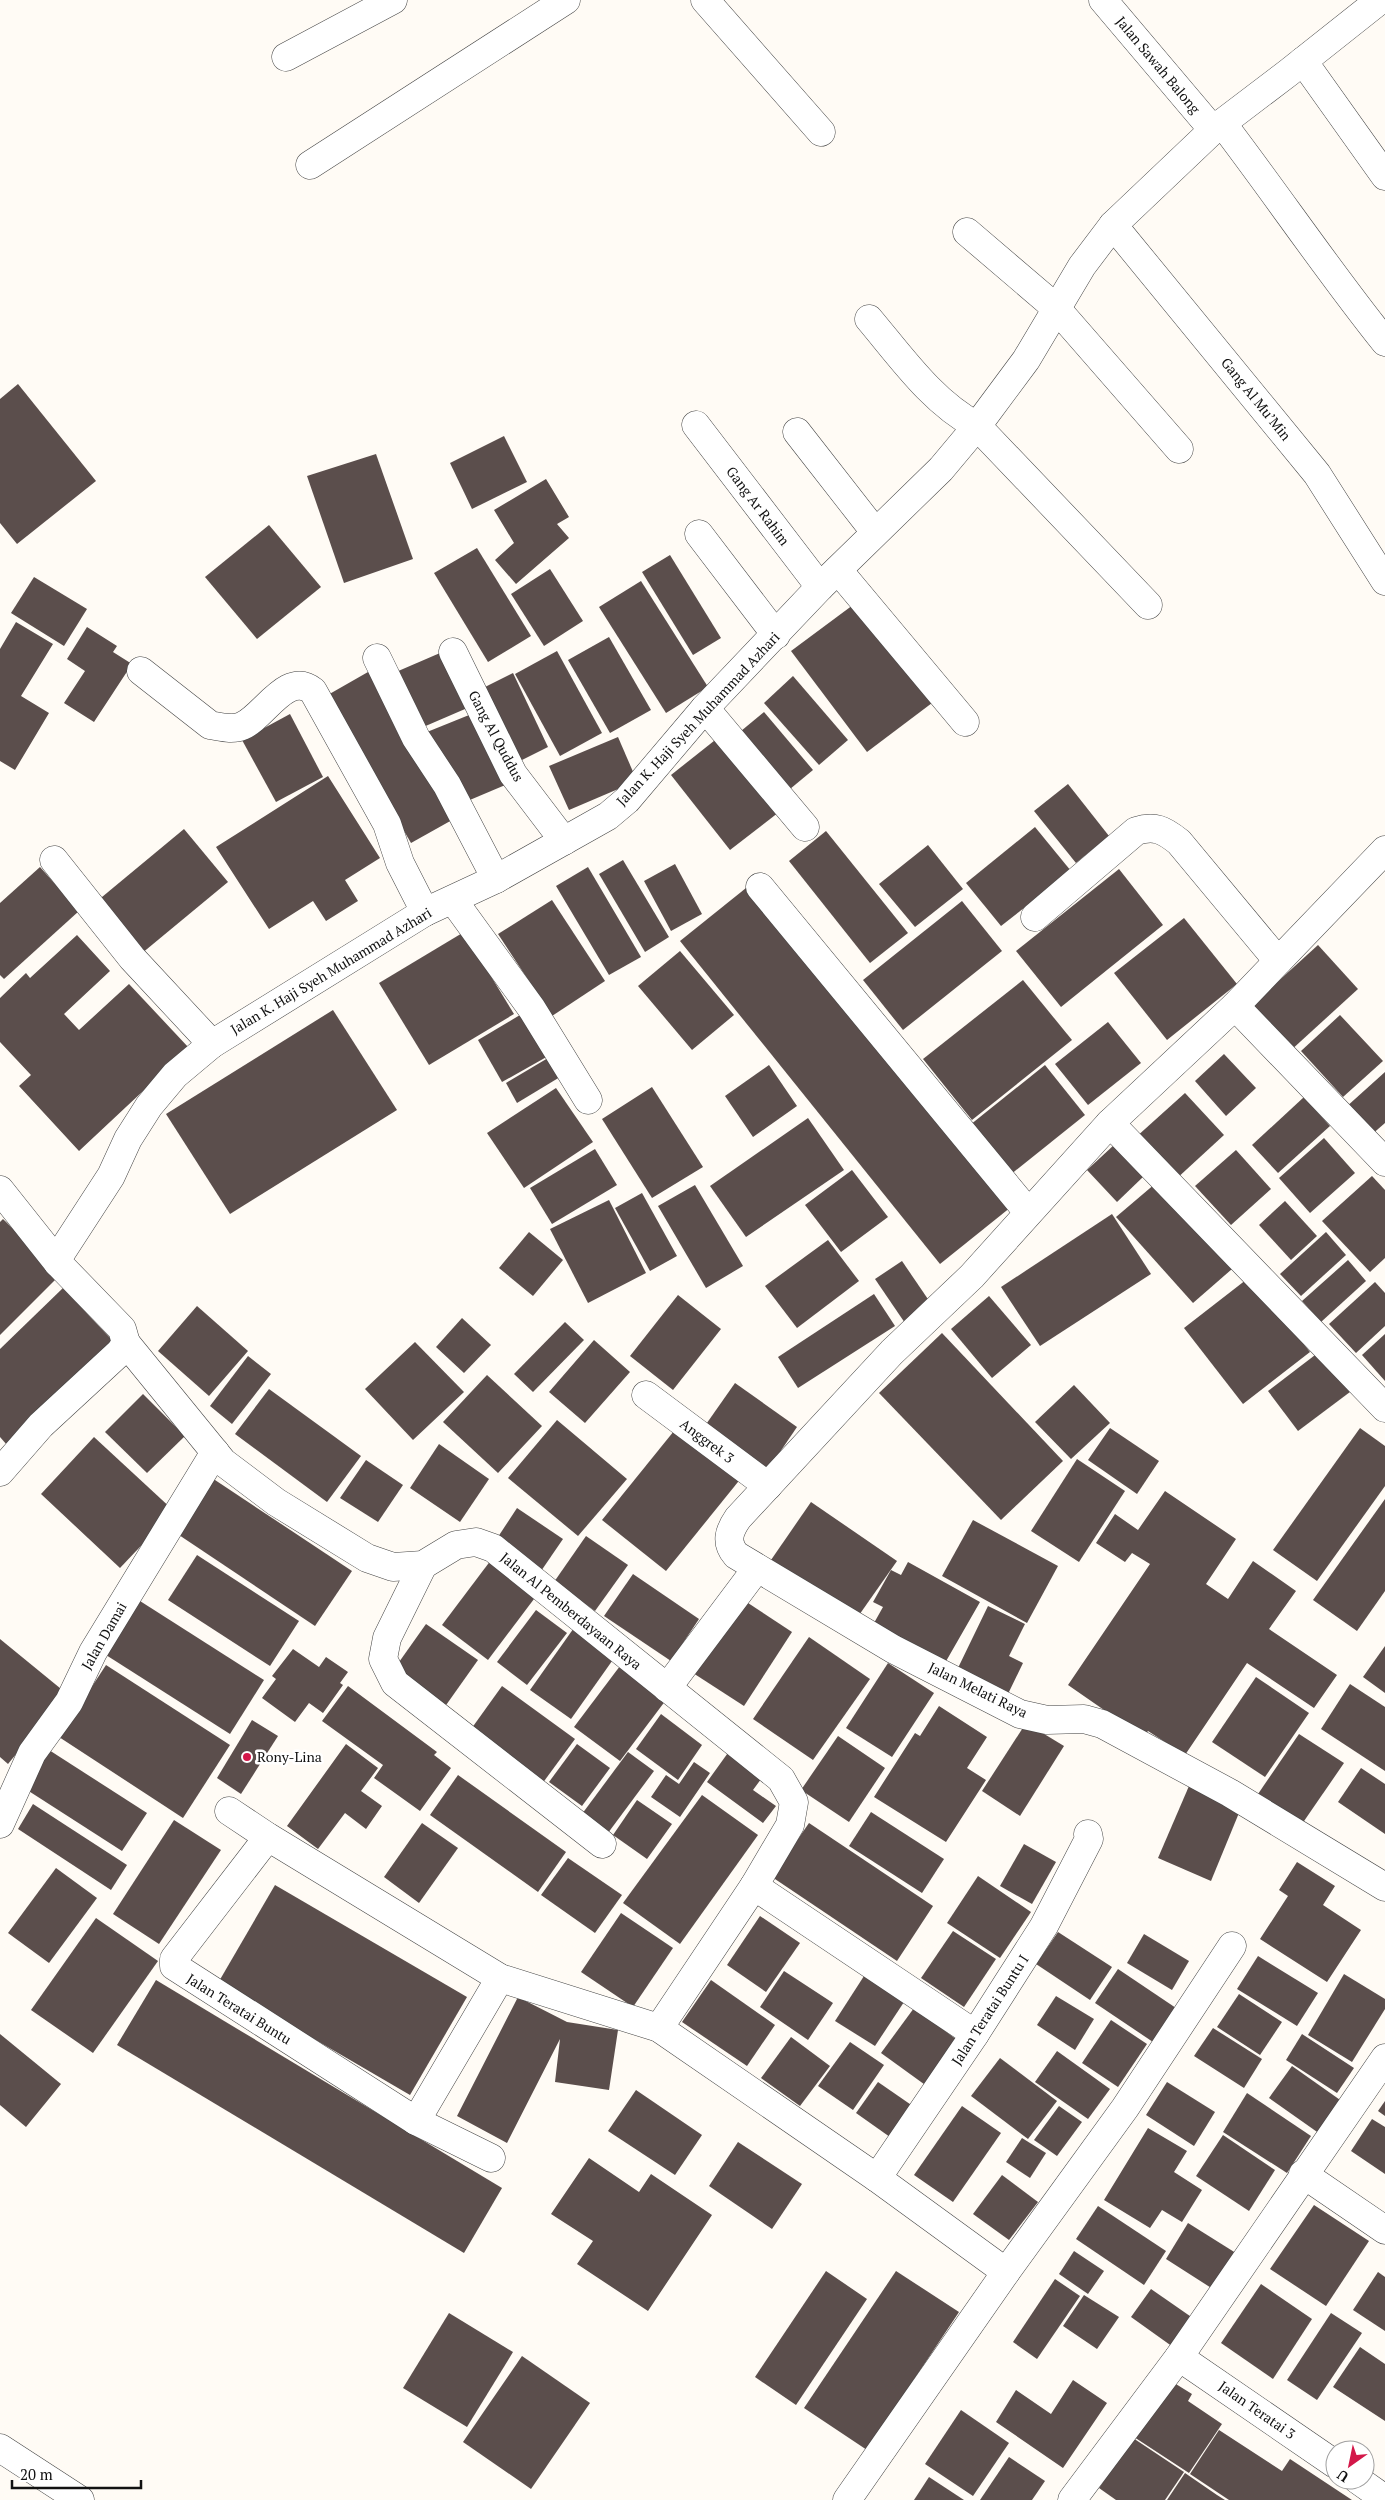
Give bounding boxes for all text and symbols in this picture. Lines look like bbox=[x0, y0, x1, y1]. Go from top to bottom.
street label: Jalan Sawah Balong bbox=[1112, 12, 1205, 118]
street label: Gang Al Mu’Min bbox=[1217, 353, 1296, 445]
street label: Gang Ar Rahim bbox=[722, 462, 794, 549]
street label: Jalan K. Haji Syeh Muhammad Azhari bbox=[612, 628, 783, 810]
street label: Gang Al Quddus bbox=[464, 687, 528, 785]
street label: Jalan K. Haji Syeh Muhammad Azhari bbox=[227, 903, 435, 1038]
street label: Anggrek 3 bbox=[676, 1414, 738, 1467]
street label: Jalan Al Pemberdayaan Raya bbox=[497, 1548, 646, 1674]
street label: Jalan Damai bbox=[77, 1598, 131, 1673]
street label: Jalan Melati Raya bbox=[925, 1657, 1031, 1722]
place label: Rony-Lina bbox=[257, 1747, 322, 1766]
marker: Rony-Lina bbox=[241, 1751, 253, 1763]
street label: Jalan Teratai Buntu I bbox=[947, 1951, 1033, 2069]
street label: Jalan Teratai Buntu bbox=[183, 1969, 295, 2048]
street label: Jalan Teratai 3 bbox=[1215, 2376, 1299, 2443]
north arrow bbox=[1325, 2440, 1375, 2490]
scale bar bbox=[12, 2458, 141, 2490]
text: 20 m bbox=[20, 2464, 53, 2484]
text: U bbox=[1333, 2466, 1352, 2487]

